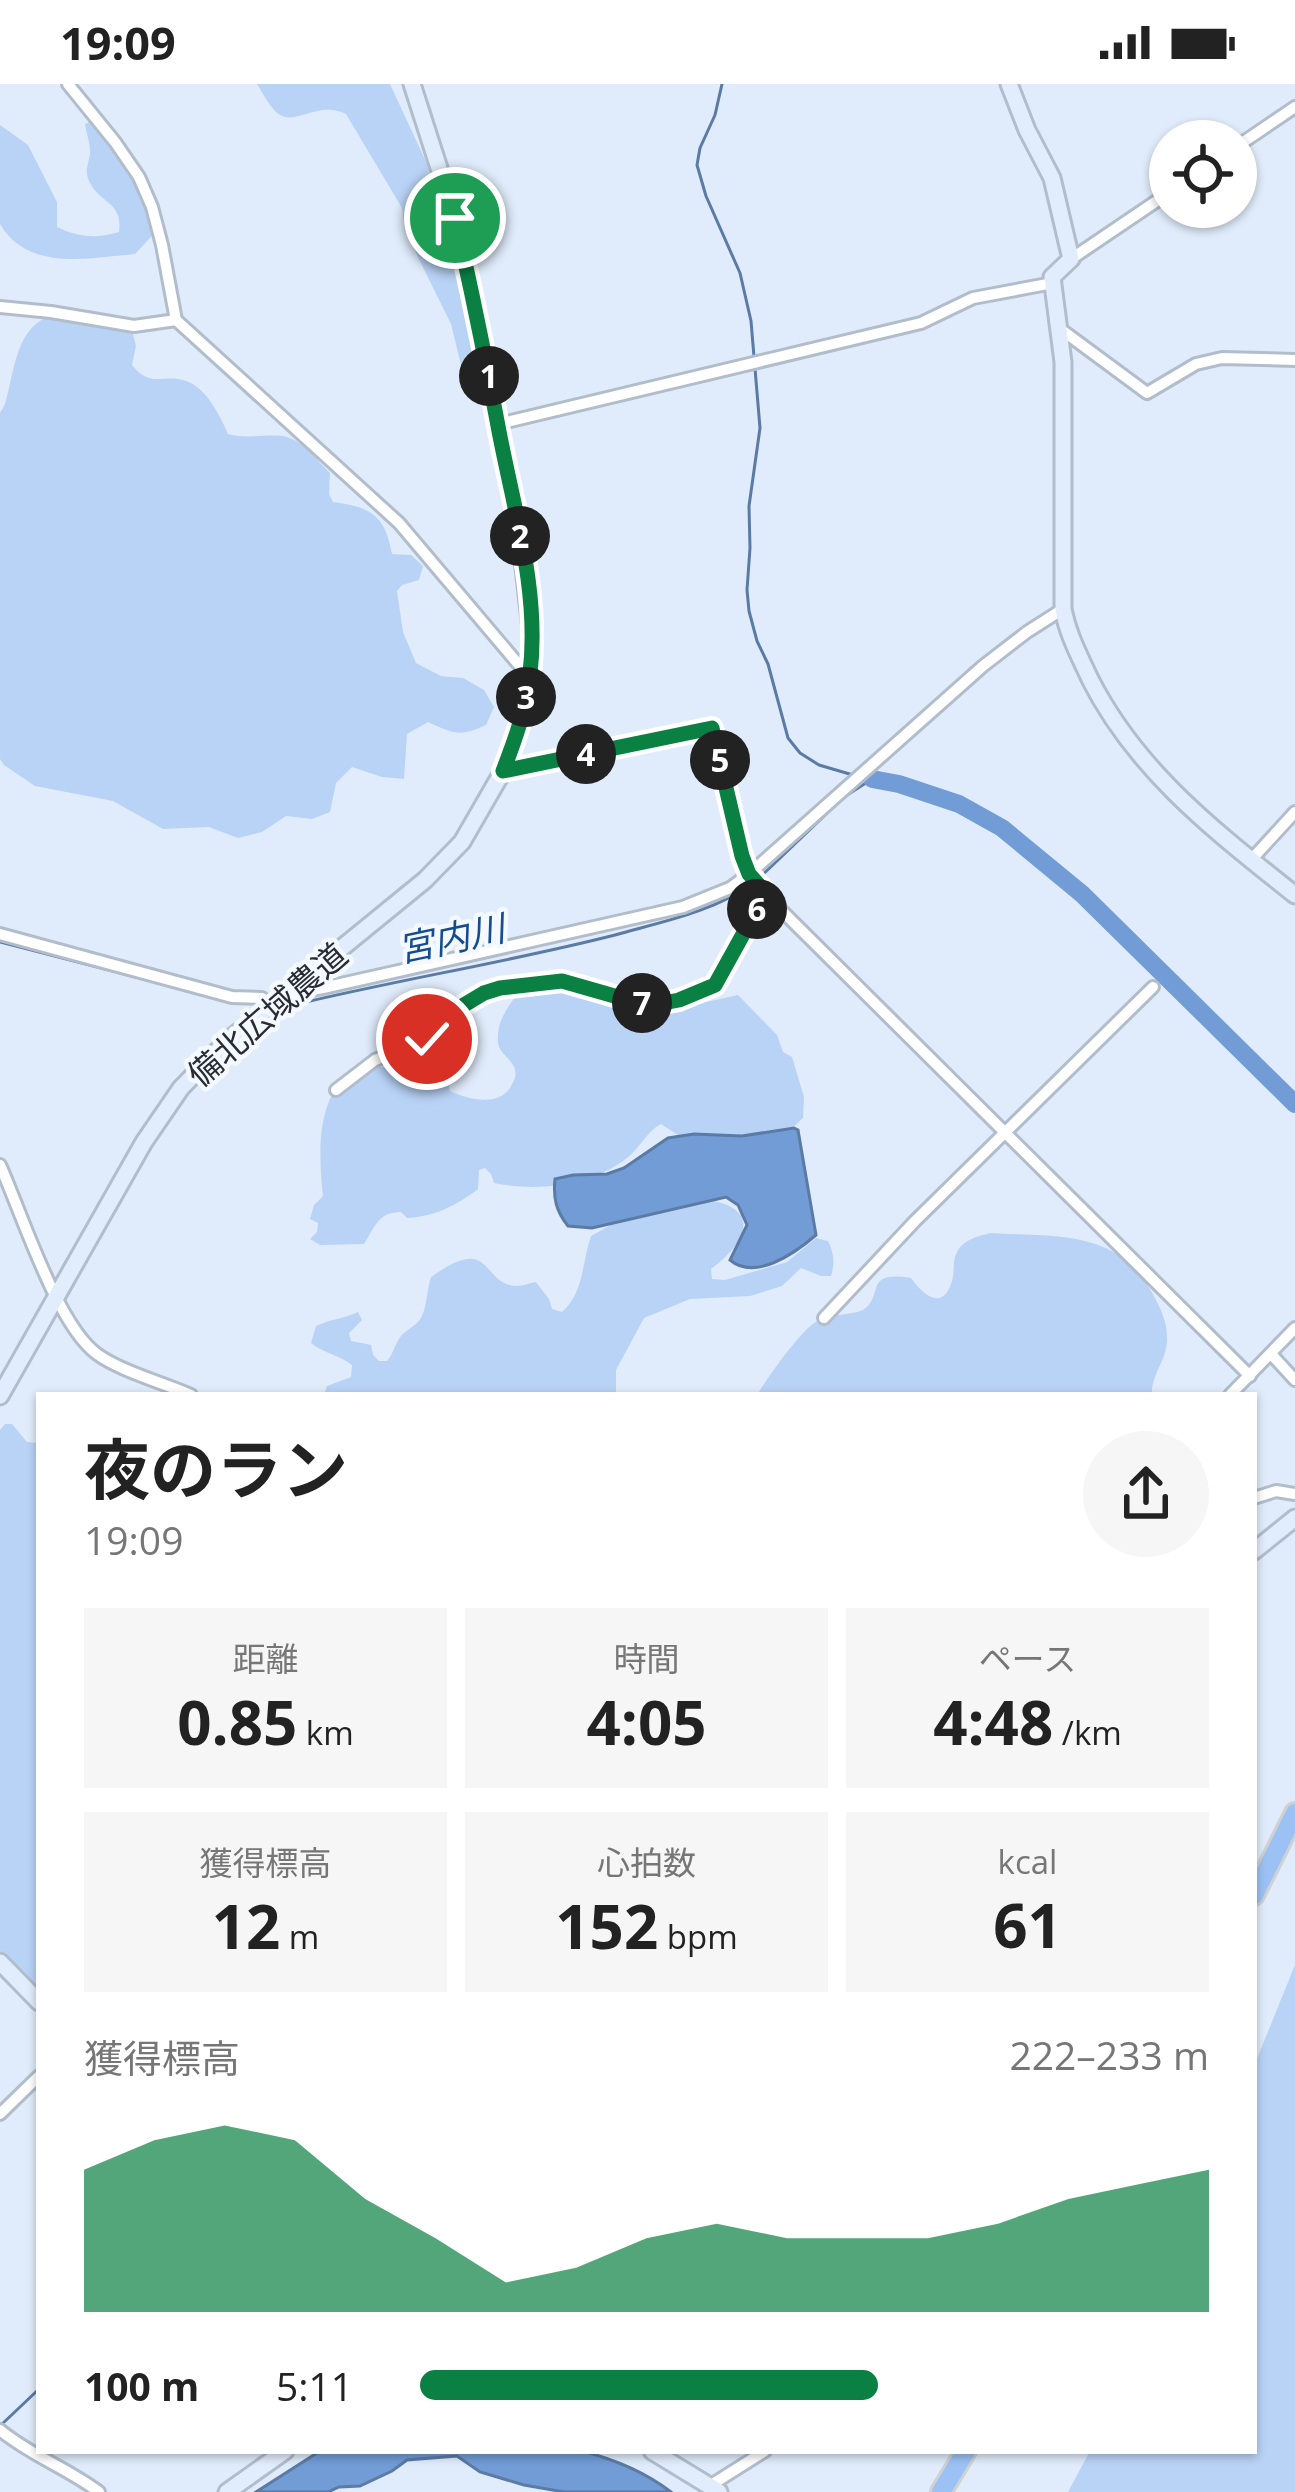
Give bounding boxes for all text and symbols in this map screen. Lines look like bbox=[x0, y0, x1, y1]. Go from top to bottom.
text: 19:09 bbox=[60, 12, 176, 73]
map controls bbox=[1149, 120, 1257, 228]
button: locate bbox=[1149, 120, 1257, 228]
pin bbox=[404, 167, 506, 269]
icon: arrive bbox=[422, 185, 488, 251]
pin: 1 bbox=[459, 346, 519, 406]
text: 1 bbox=[480, 353, 498, 398]
pin: 2 bbox=[490, 506, 550, 566]
text: 2 bbox=[511, 513, 529, 558]
pin: 3 bbox=[496, 667, 556, 727]
text: 3 bbox=[517, 674, 535, 719]
pin: 4 bbox=[556, 724, 616, 784]
pin: 5 bbox=[690, 730, 750, 790]
text: 4 bbox=[577, 731, 595, 776]
text: 5 bbox=[711, 737, 729, 782]
pin: 6 bbox=[727, 879, 787, 939]
text: 6 bbox=[748, 886, 766, 931]
water label: 宮内川 bbox=[393, 902, 513, 973]
street label: 備北広域農道 bbox=[178, 932, 356, 1096]
pin: 7 bbox=[612, 973, 672, 1033]
text: 7 bbox=[633, 980, 651, 1025]
pin bbox=[376, 988, 478, 1090]
icon: check bbox=[394, 1006, 460, 1072]
text: 夜のラン bbox=[84, 1423, 348, 1513]
button: share bbox=[1083, 1431, 1209, 1557]
text: 19:09 bbox=[84, 1513, 183, 1566]
text: 距離 bbox=[233, 1636, 299, 1681]
text: 時間 bbox=[614, 1636, 680, 1681]
text: ペース bbox=[979, 1636, 1076, 1681]
text: 0.85 bbox=[177, 1681, 297, 1763]
text: 4:05 bbox=[586, 1681, 707, 1763]
text: 4:48 bbox=[933, 1681, 1053, 1763]
text: km bbox=[297, 1710, 354, 1755]
text: /km bbox=[1053, 1710, 1122, 1755]
text: kcal bbox=[998, 1839, 1057, 1884]
text: 獲得標高 bbox=[200, 1840, 332, 1885]
text: 心拍数 bbox=[597, 1840, 696, 1885]
text: 61 bbox=[993, 1884, 1062, 1966]
text: 12 bbox=[212, 1885, 280, 1967]
text: 152 bbox=[555, 1885, 658, 1967]
text: m bbox=[280, 1914, 319, 1959]
text: bpm bbox=[658, 1914, 738, 1959]
text: 222–233 m bbox=[1009, 2028, 1209, 2081]
text: 獲得標高 bbox=[84, 2031, 240, 2084]
text: 100 m bbox=[84, 2359, 199, 2412]
text: 5:11 bbox=[276, 2359, 353, 2412]

